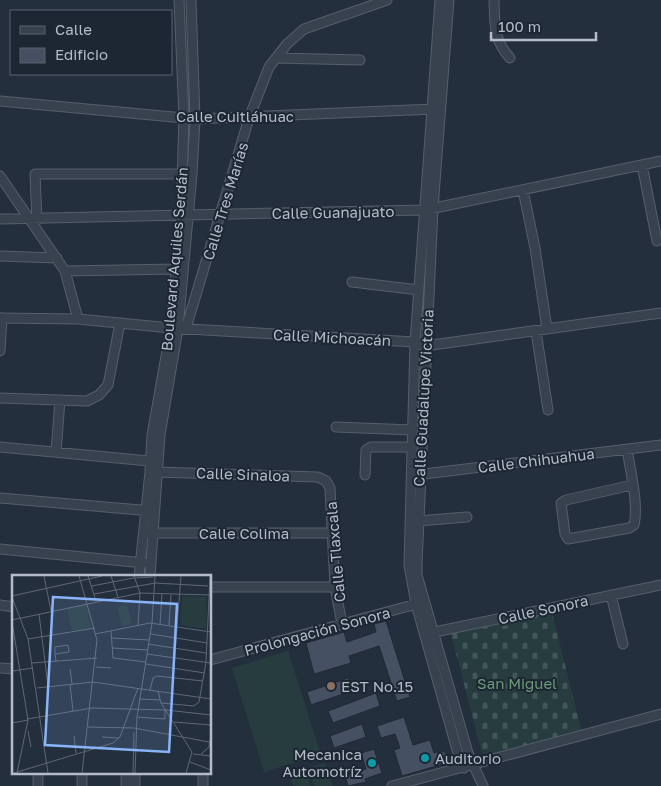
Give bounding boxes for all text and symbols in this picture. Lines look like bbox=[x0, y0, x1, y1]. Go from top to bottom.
legend bbox=[10, 10, 172, 75]
scale bar bbox=[491, 10, 596, 42]
text: 100 m bbox=[498, 17, 541, 35]
text: Calle bbox=[55, 20, 92, 38]
text: Edificio bbox=[55, 45, 108, 63]
street label: Calle Cuitláhuac bbox=[176, 107, 294, 125]
street label: Calle Tres Marías bbox=[199, 140, 251, 262]
street label: Boulevard Aquiles Serdán bbox=[157, 166, 191, 352]
street label: Calle Guanajuato bbox=[271, 202, 395, 222]
street label: Calle Guadalupe Victoria bbox=[409, 309, 437, 487]
street label: Calle Michoacán bbox=[272, 325, 392, 349]
street label: Calle Chihuahua bbox=[477, 444, 595, 476]
street label: Calle Sinaloa bbox=[196, 463, 290, 485]
street label: Calle Tlaxcala bbox=[322, 501, 348, 603]
street label: Calle Colima bbox=[199, 524, 289, 542]
inset map bbox=[12, 575, 211, 774]
street label: Calle Sonora bbox=[496, 591, 590, 627]
street label: Prolongación Sonora bbox=[242, 603, 392, 659]
park label: San Miguel bbox=[477, 674, 557, 692]
place label: EST No.15 bbox=[341, 677, 413, 695]
marker: EST No.15 bbox=[325, 680, 337, 692]
place label: Mecanica Automotríz bbox=[282, 745, 362, 780]
place label: Auditorio bbox=[435, 749, 501, 767]
marker: Auditorio bbox=[419, 752, 431, 764]
marker: Mecanica Automotríz bbox=[366, 757, 378, 769]

